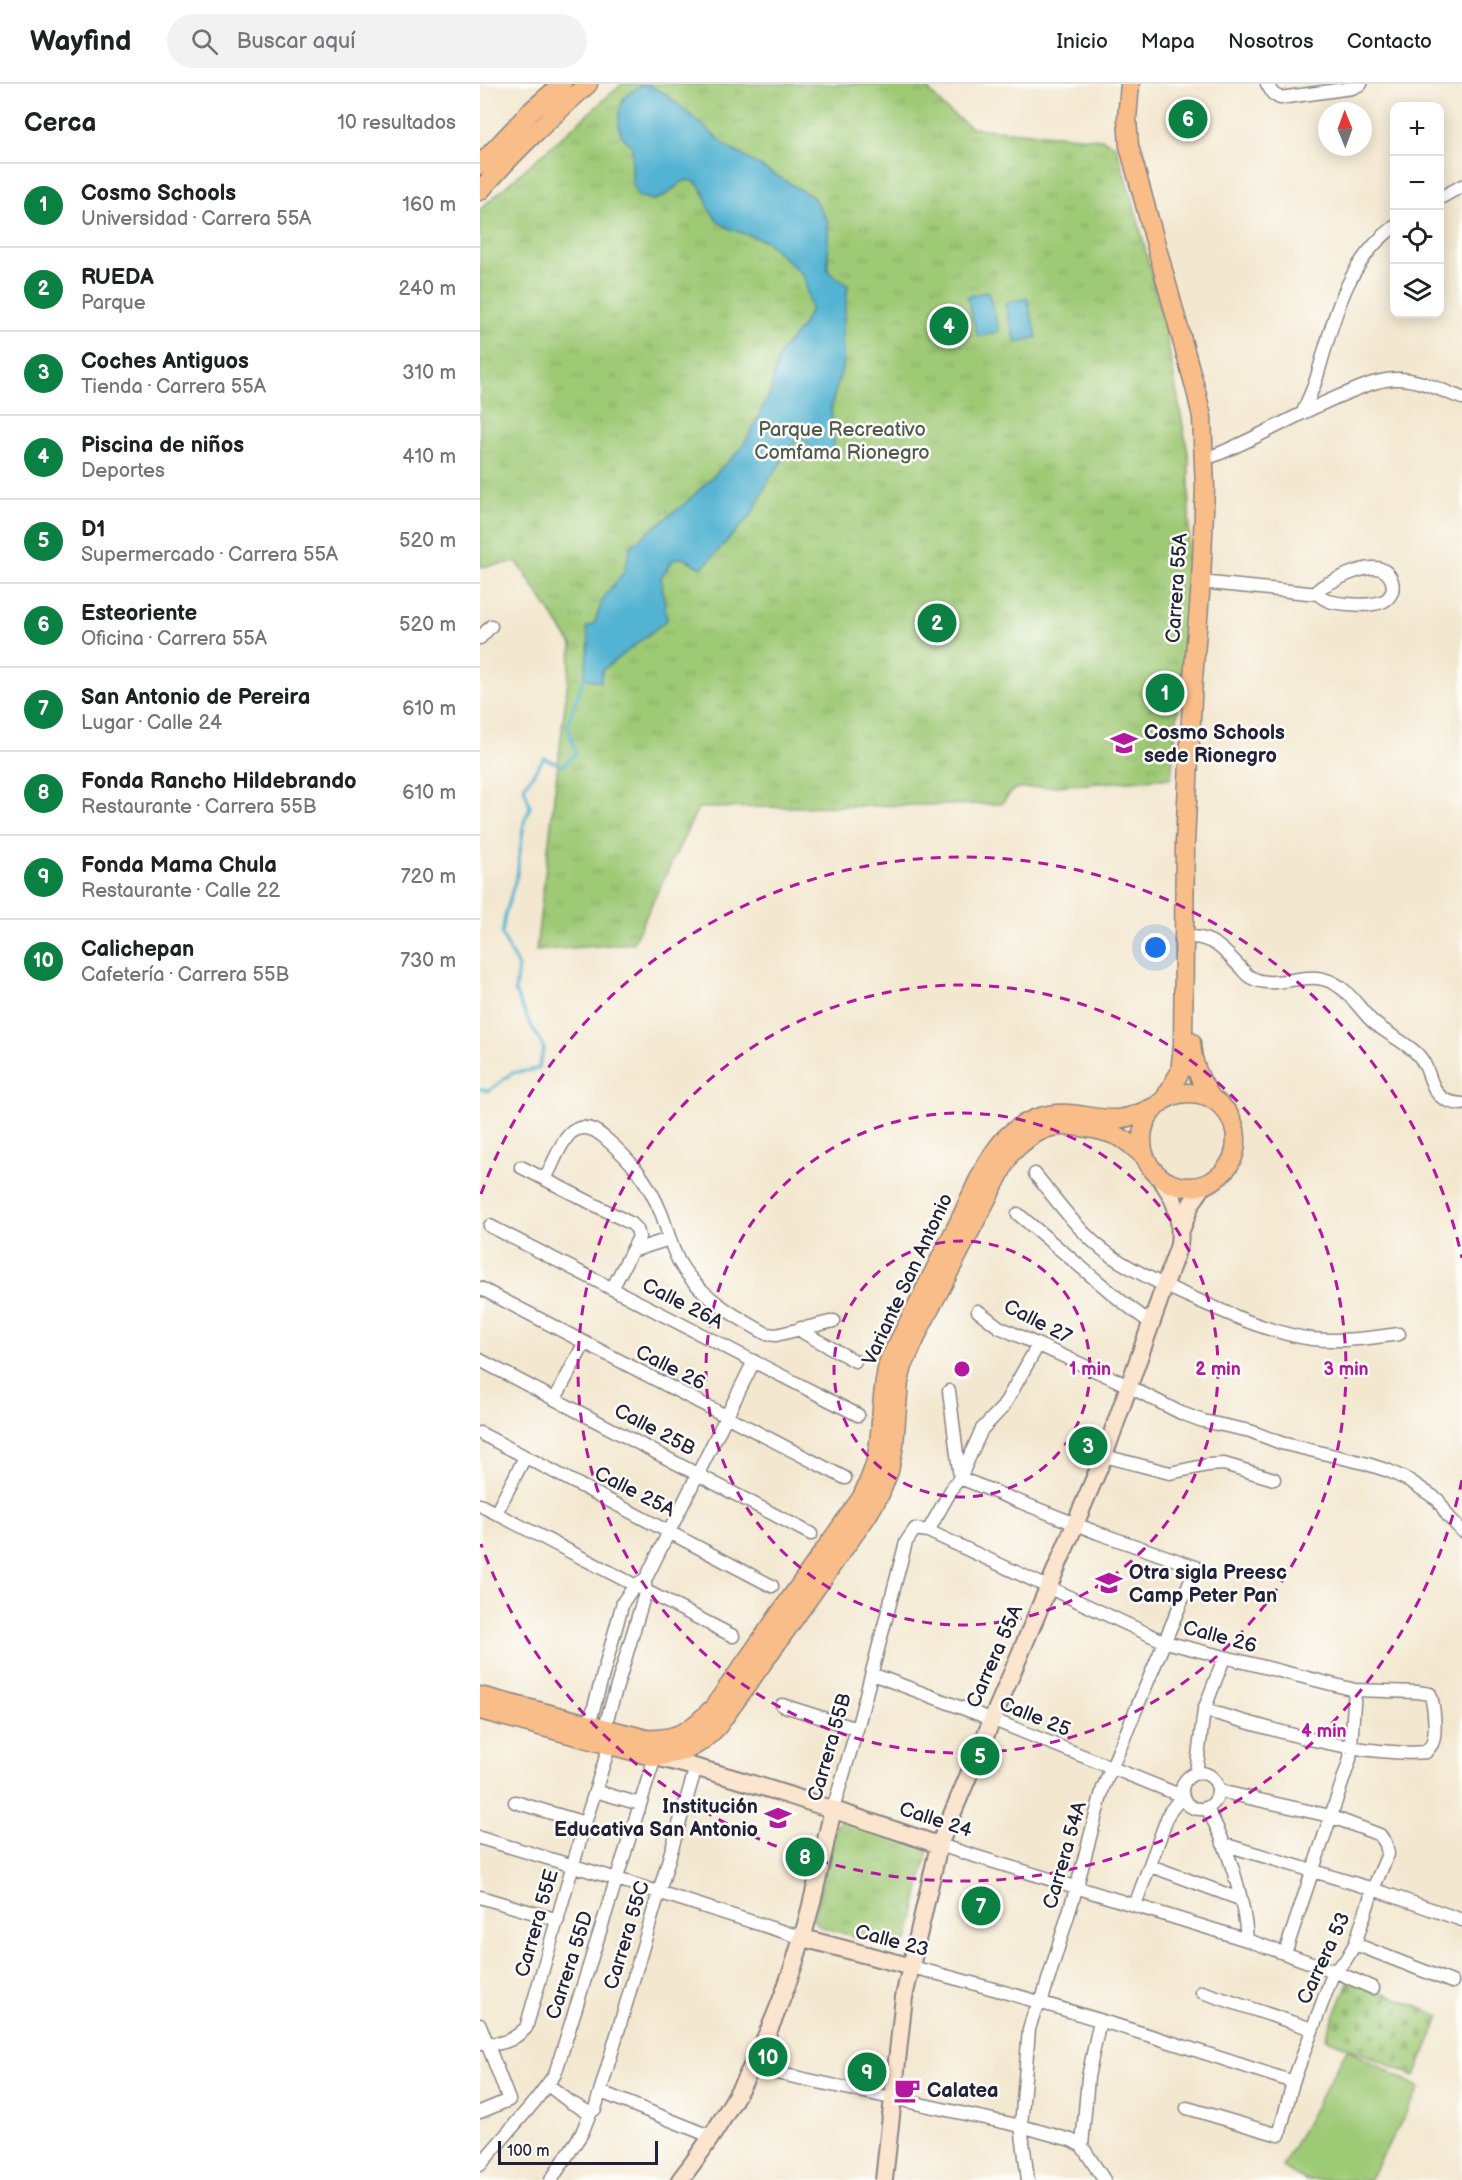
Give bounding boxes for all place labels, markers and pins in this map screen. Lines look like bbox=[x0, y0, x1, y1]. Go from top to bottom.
pin: 6 bbox=[1168, 96, 1208, 141]
pin: 4 bbox=[930, 304, 968, 348]
pin: 2 bbox=[918, 600, 956, 646]
pin: 1 bbox=[1146, 670, 1184, 716]
place label: Cosmo Schools sede Rionegro bbox=[1144, 721, 1285, 768]
school or university icon: Cosmo Schools sede Rionegro bbox=[1109, 728, 1139, 758]
centre of rings bbox=[952, 1359, 972, 1379]
pin: 3 bbox=[1068, 1424, 1108, 1468]
place label: Otra sigla Preesc Camp Peter Pan bbox=[1129, 1561, 1287, 1608]
school or university icon: Otra sigla Preesc Camp Peter Pan bbox=[1094, 1568, 1124, 1598]
pin: 5 bbox=[960, 1734, 1000, 1778]
place label: Institución Educativa San Antonio bbox=[554, 1795, 758, 1842]
school or university icon: Institución Educativa San Antonio bbox=[763, 1803, 793, 1833]
pin: 8 bbox=[786, 1834, 824, 1880]
pin: 7 bbox=[962, 1884, 1000, 1928]
pin: 10 bbox=[748, 2034, 788, 2080]
pin: 9 bbox=[848, 2050, 886, 2094]
cafe icon: Calatea bbox=[892, 2075, 922, 2105]
place label: Calatea bbox=[927, 2079, 999, 2103]

